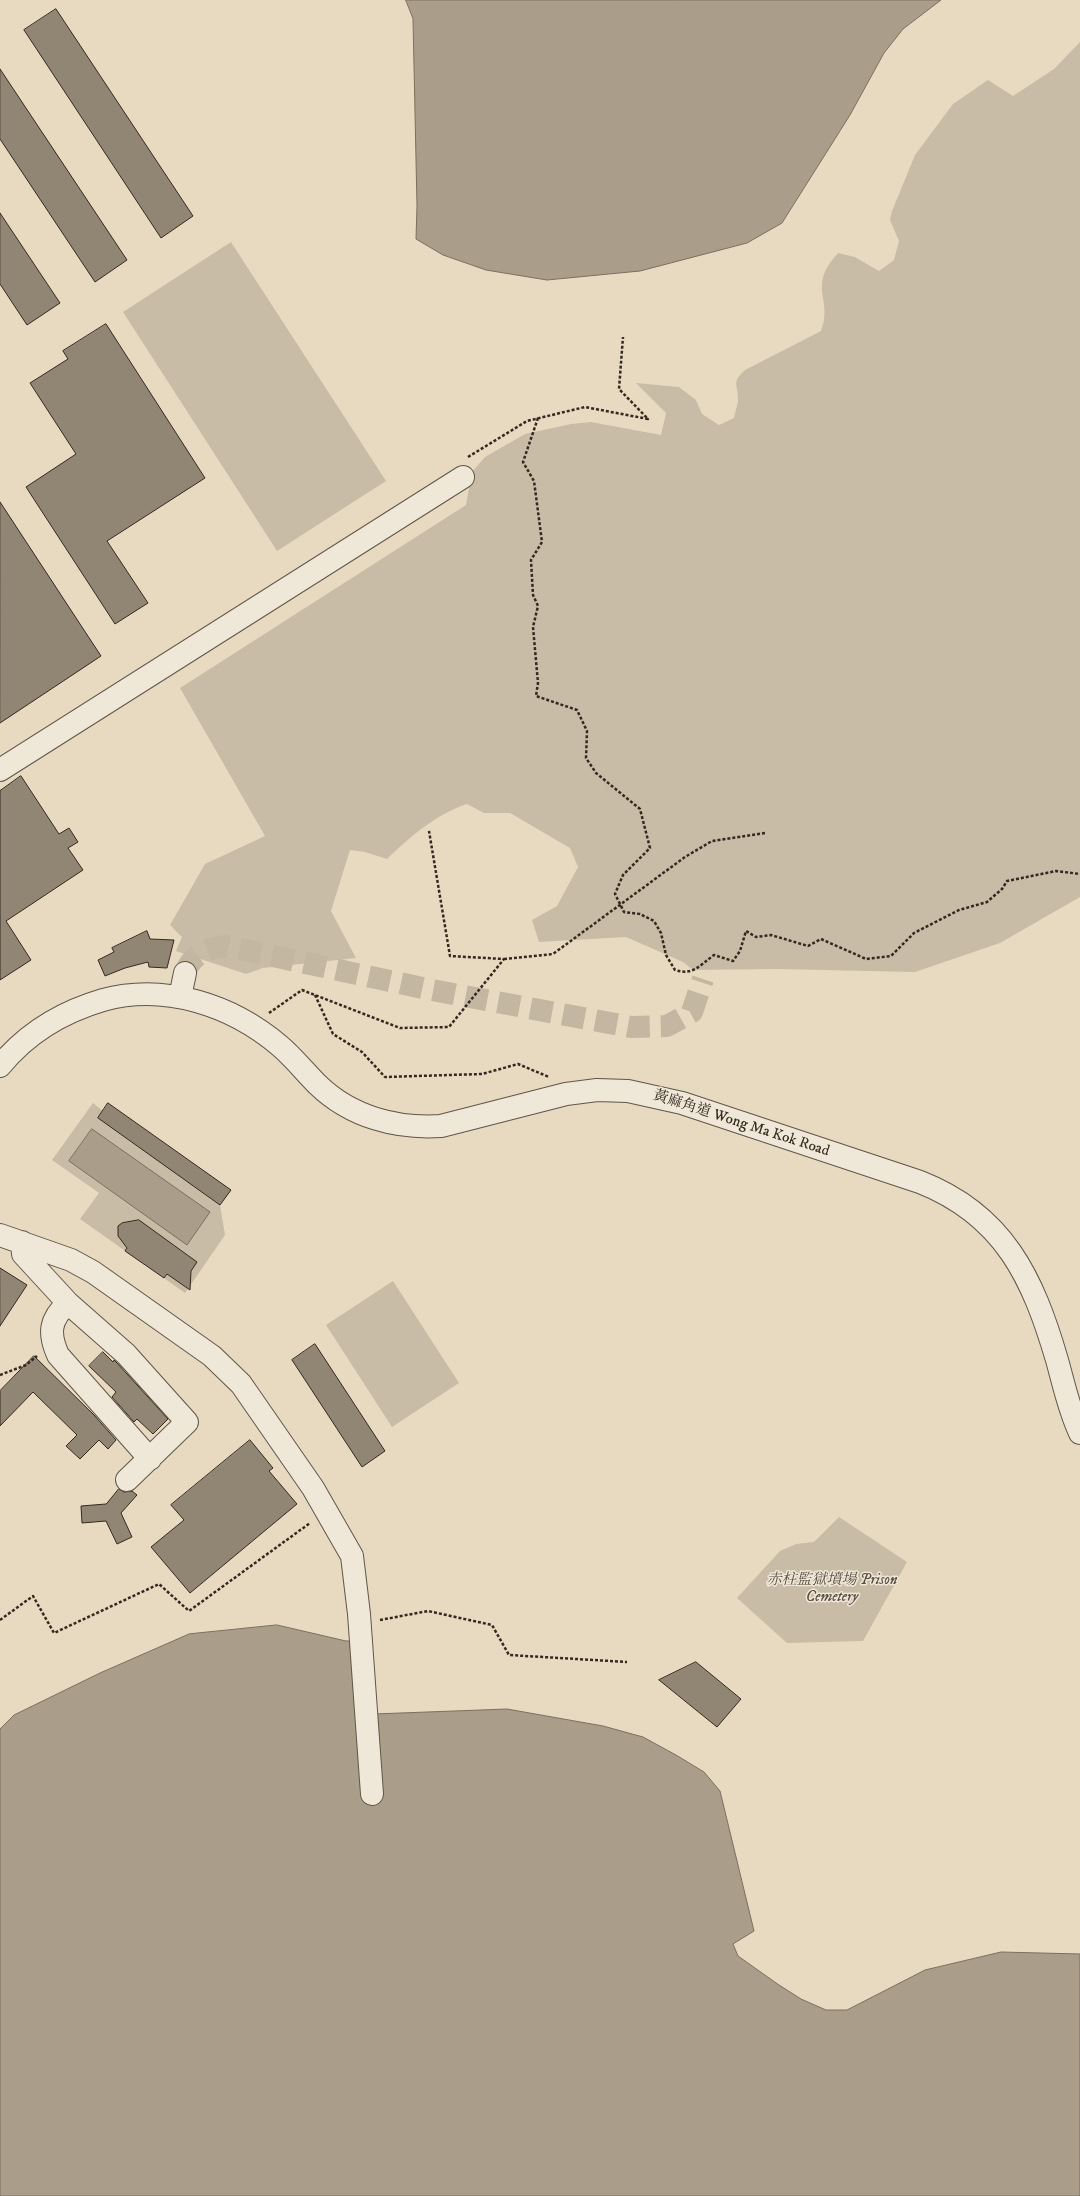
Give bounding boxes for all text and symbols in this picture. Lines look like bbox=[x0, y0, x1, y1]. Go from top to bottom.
street label: 黃麻角道 Wong Ma Kok Road bbox=[650, 1087, 832, 1161]
park label: 赤柱監獄墳場 Prison Cemetery bbox=[767, 1572, 897, 1607]

